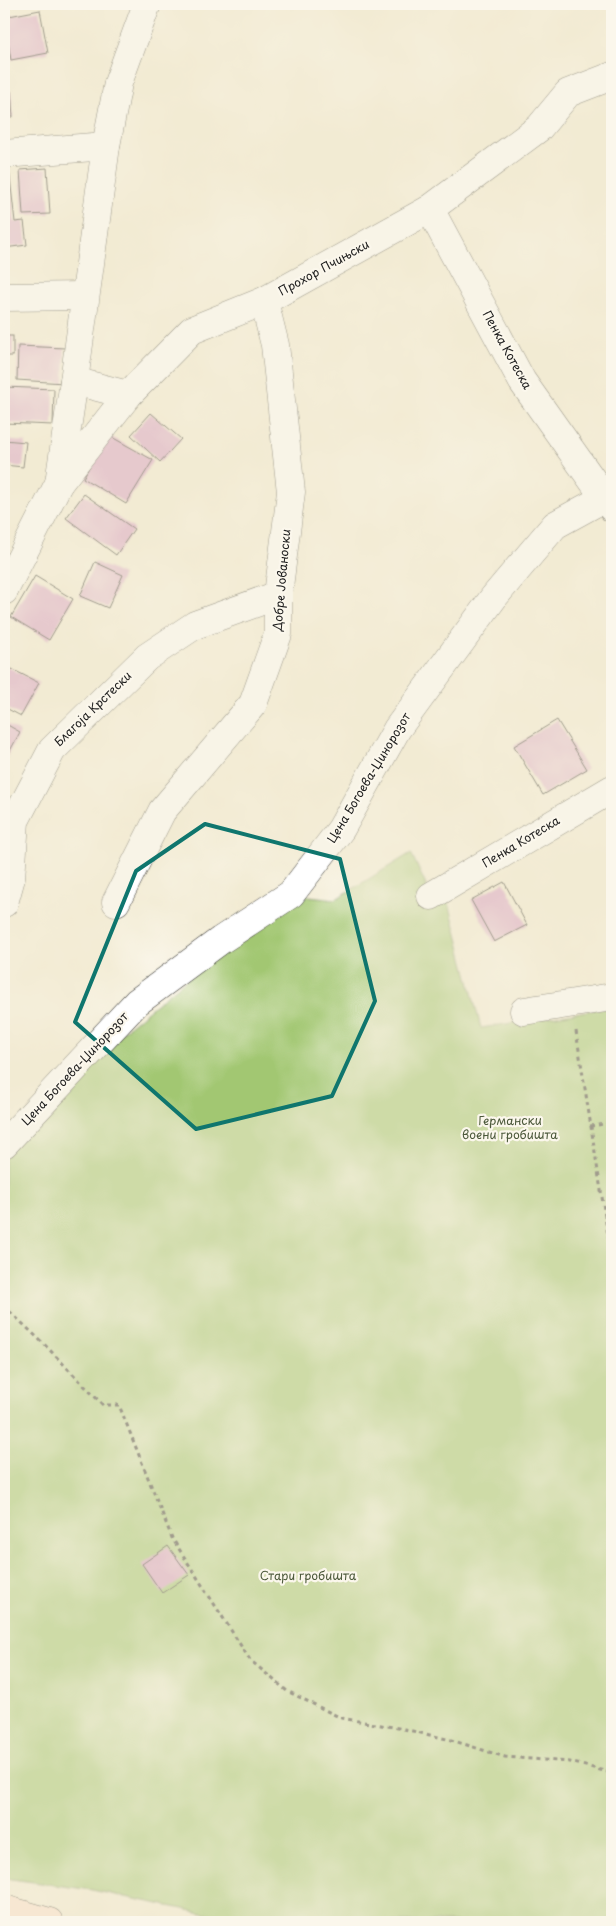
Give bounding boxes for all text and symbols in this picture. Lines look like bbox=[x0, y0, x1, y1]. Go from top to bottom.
street label: Прохор Пчињски bbox=[275, 235, 372, 300]
street label: Пенка Котеска bbox=[479, 307, 537, 393]
street label: Добре Јованоски bbox=[268, 528, 294, 633]
street label: Благоја Крстески bbox=[49, 666, 135, 750]
street label: Цена Богоева-Џинорозот bbox=[322, 709, 414, 846]
street label: Пенка Котеска bbox=[478, 811, 563, 871]
street label: Цена Богоева-Џинорозот bbox=[17, 1007, 132, 1129]
park label: Германски воени гробишта bbox=[462, 1111, 558, 1143]
park label: Стари гробишта bbox=[260, 1566, 357, 1584]

